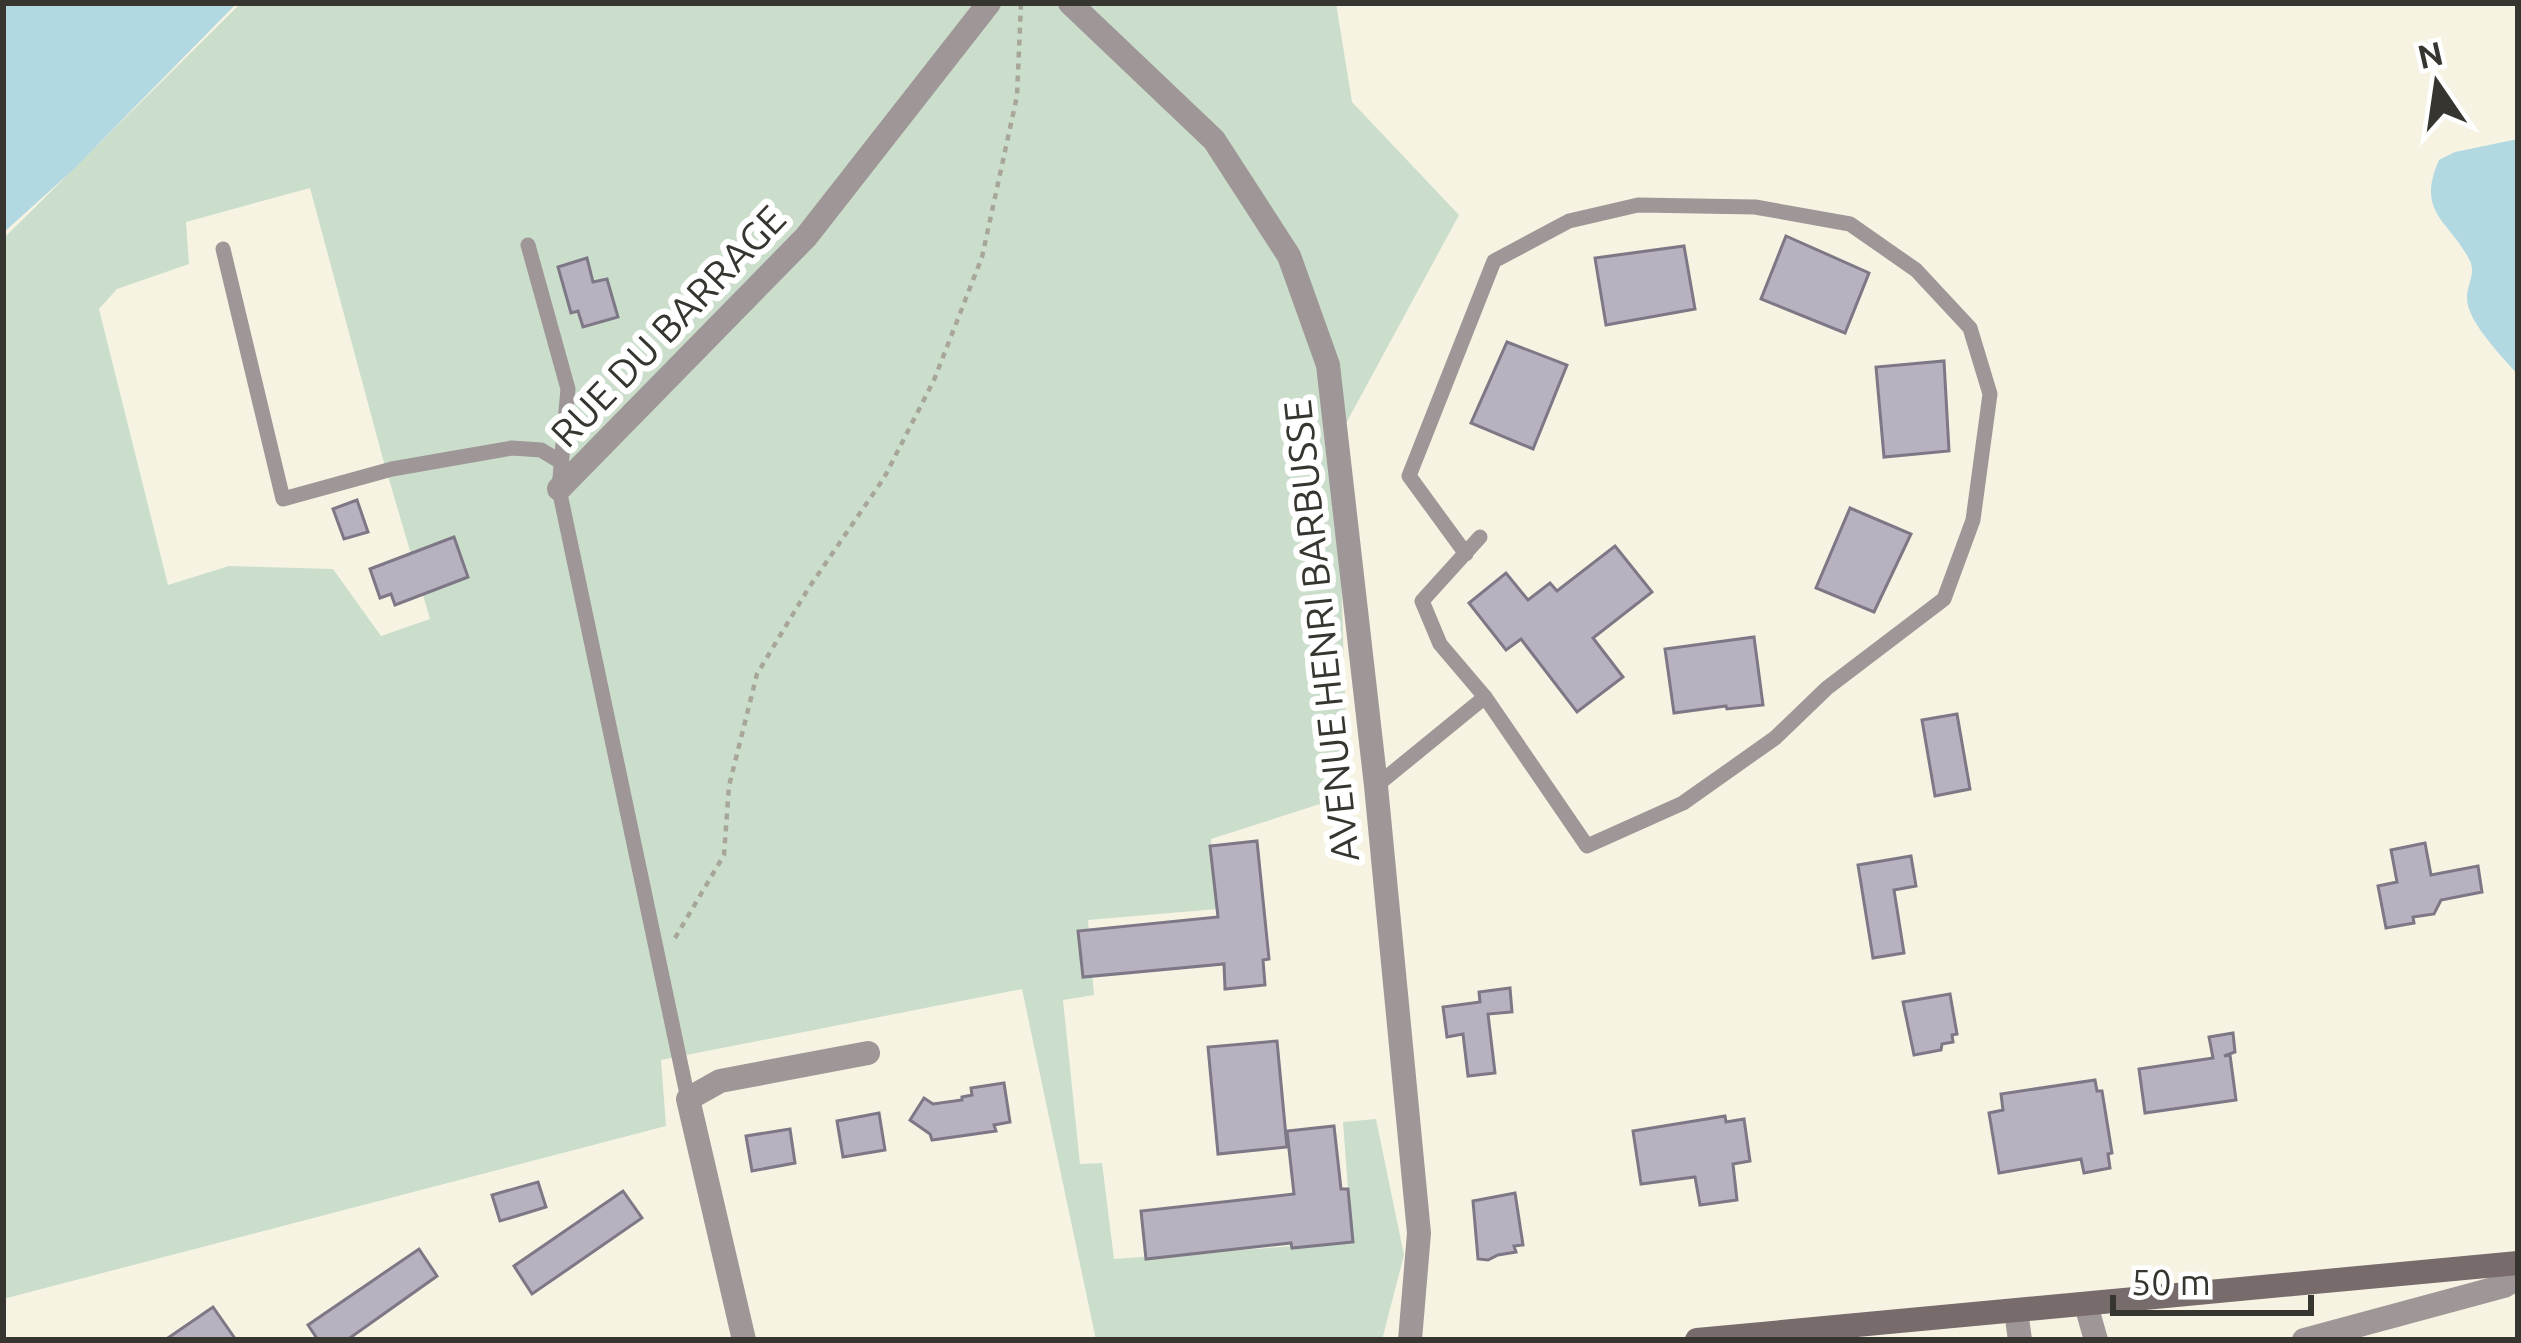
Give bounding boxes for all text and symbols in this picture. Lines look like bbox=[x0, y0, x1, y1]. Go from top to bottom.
north arrow bbox=[2377, 24, 2497, 144]
text: N bbox=[2414, 33, 2446, 75]
street label: RUE DU BARRAGE bbox=[542, 197, 793, 455]
street label: AVENUE HENRI BARBUSSE bbox=[1275, 398, 1366, 864]
scale bar bbox=[2113, 1241, 2311, 1315]
text: 50 m bbox=[2131, 1261, 2211, 1302]

